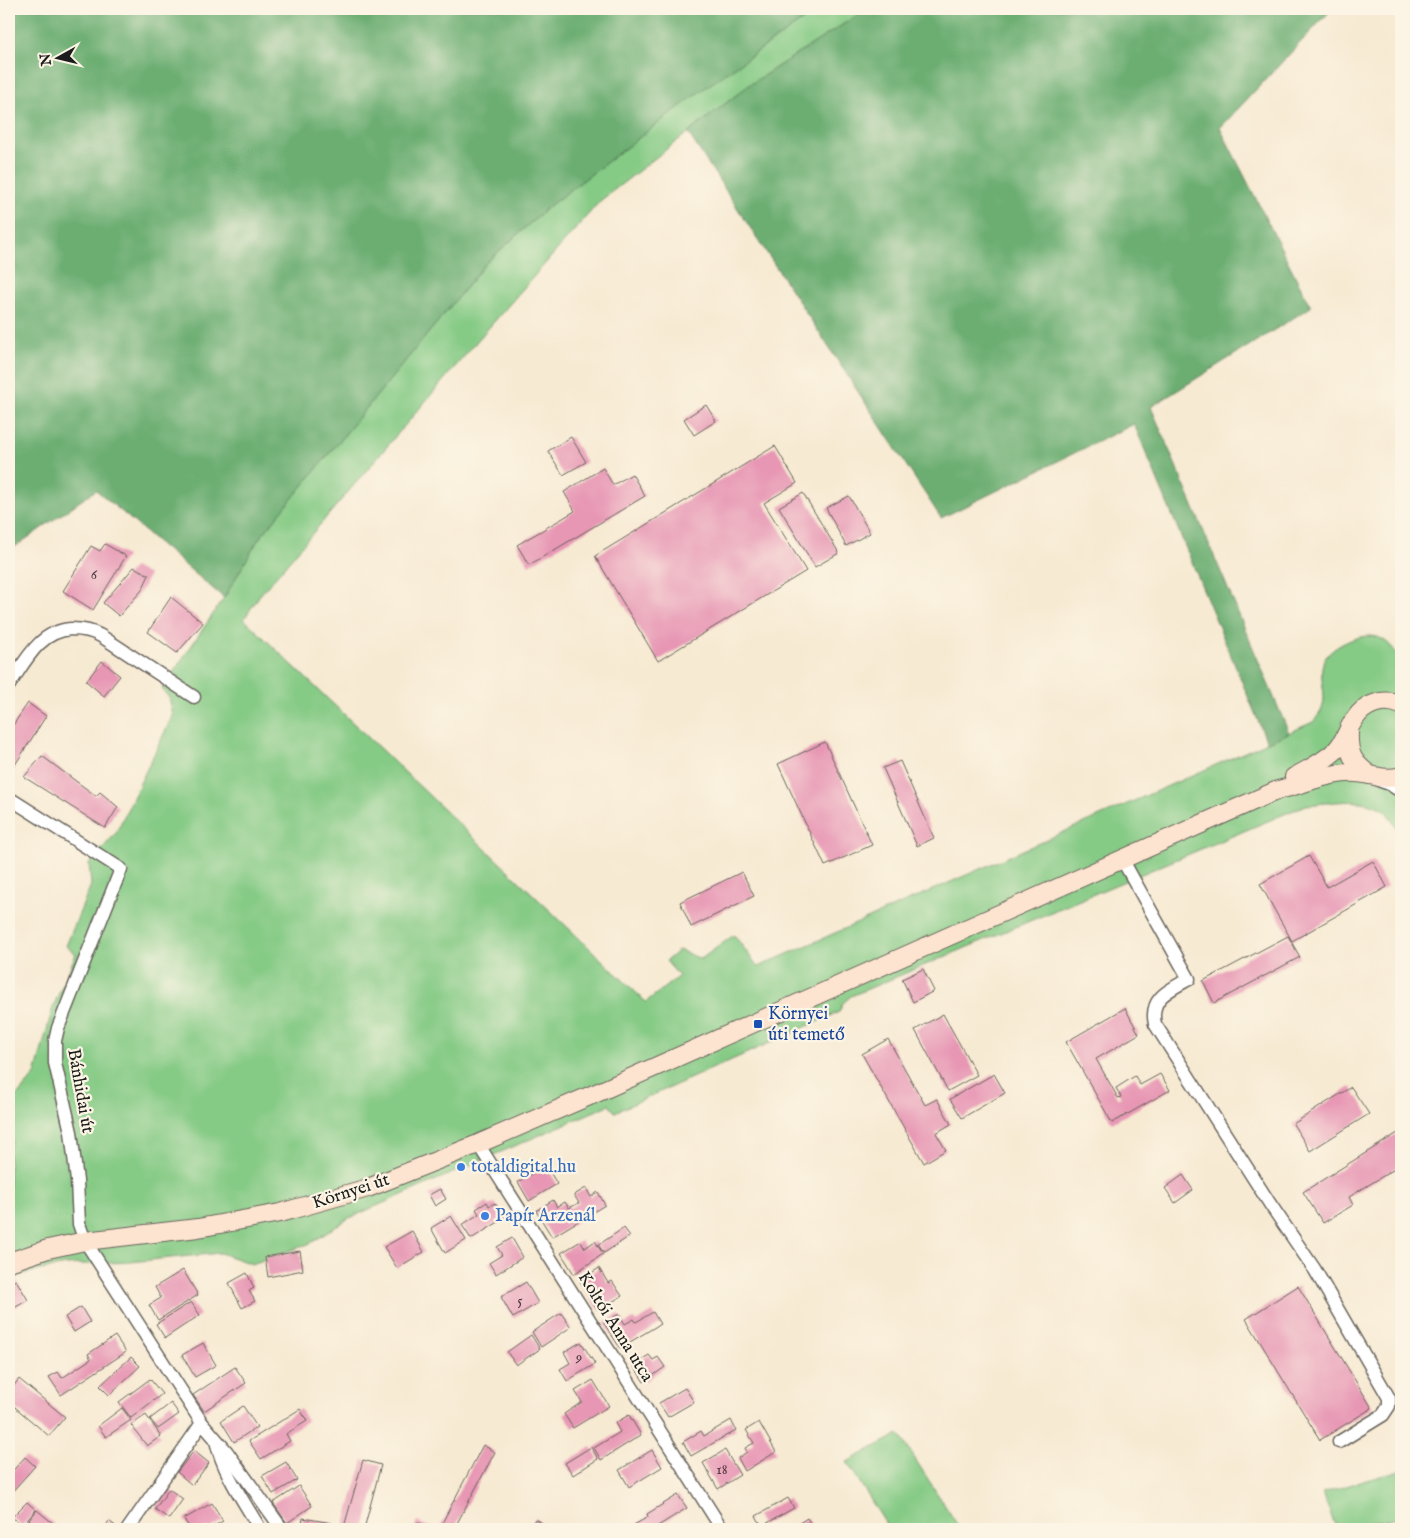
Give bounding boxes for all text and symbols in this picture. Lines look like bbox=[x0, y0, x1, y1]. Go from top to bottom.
north arrow bbox=[32, 32, 82, 82]
text: N bbox=[36, 52, 56, 68]
house number: 6 bbox=[91, 565, 98, 584]
place label: Környei úti temető bbox=[768, 1003, 845, 1047]
marker: Környei úti temető bbox=[752, 1018, 764, 1030]
street label: Bánhidai út bbox=[61, 1047, 99, 1135]
place label: totaldigital.hu bbox=[471, 1156, 576, 1179]
marker: totaldigital.hu bbox=[455, 1161, 467, 1173]
street label: Környei út bbox=[309, 1169, 393, 1215]
place label: Papír Arzenál bbox=[495, 1205, 596, 1228]
marker: Papír Arzenál bbox=[479, 1210, 491, 1222]
street label: Koltói Anna utca bbox=[572, 1267, 658, 1387]
house number: 5 bbox=[517, 1291, 523, 1310]
house number: 9 bbox=[575, 1348, 582, 1367]
house number: 18 bbox=[716, 1460, 728, 1479]

